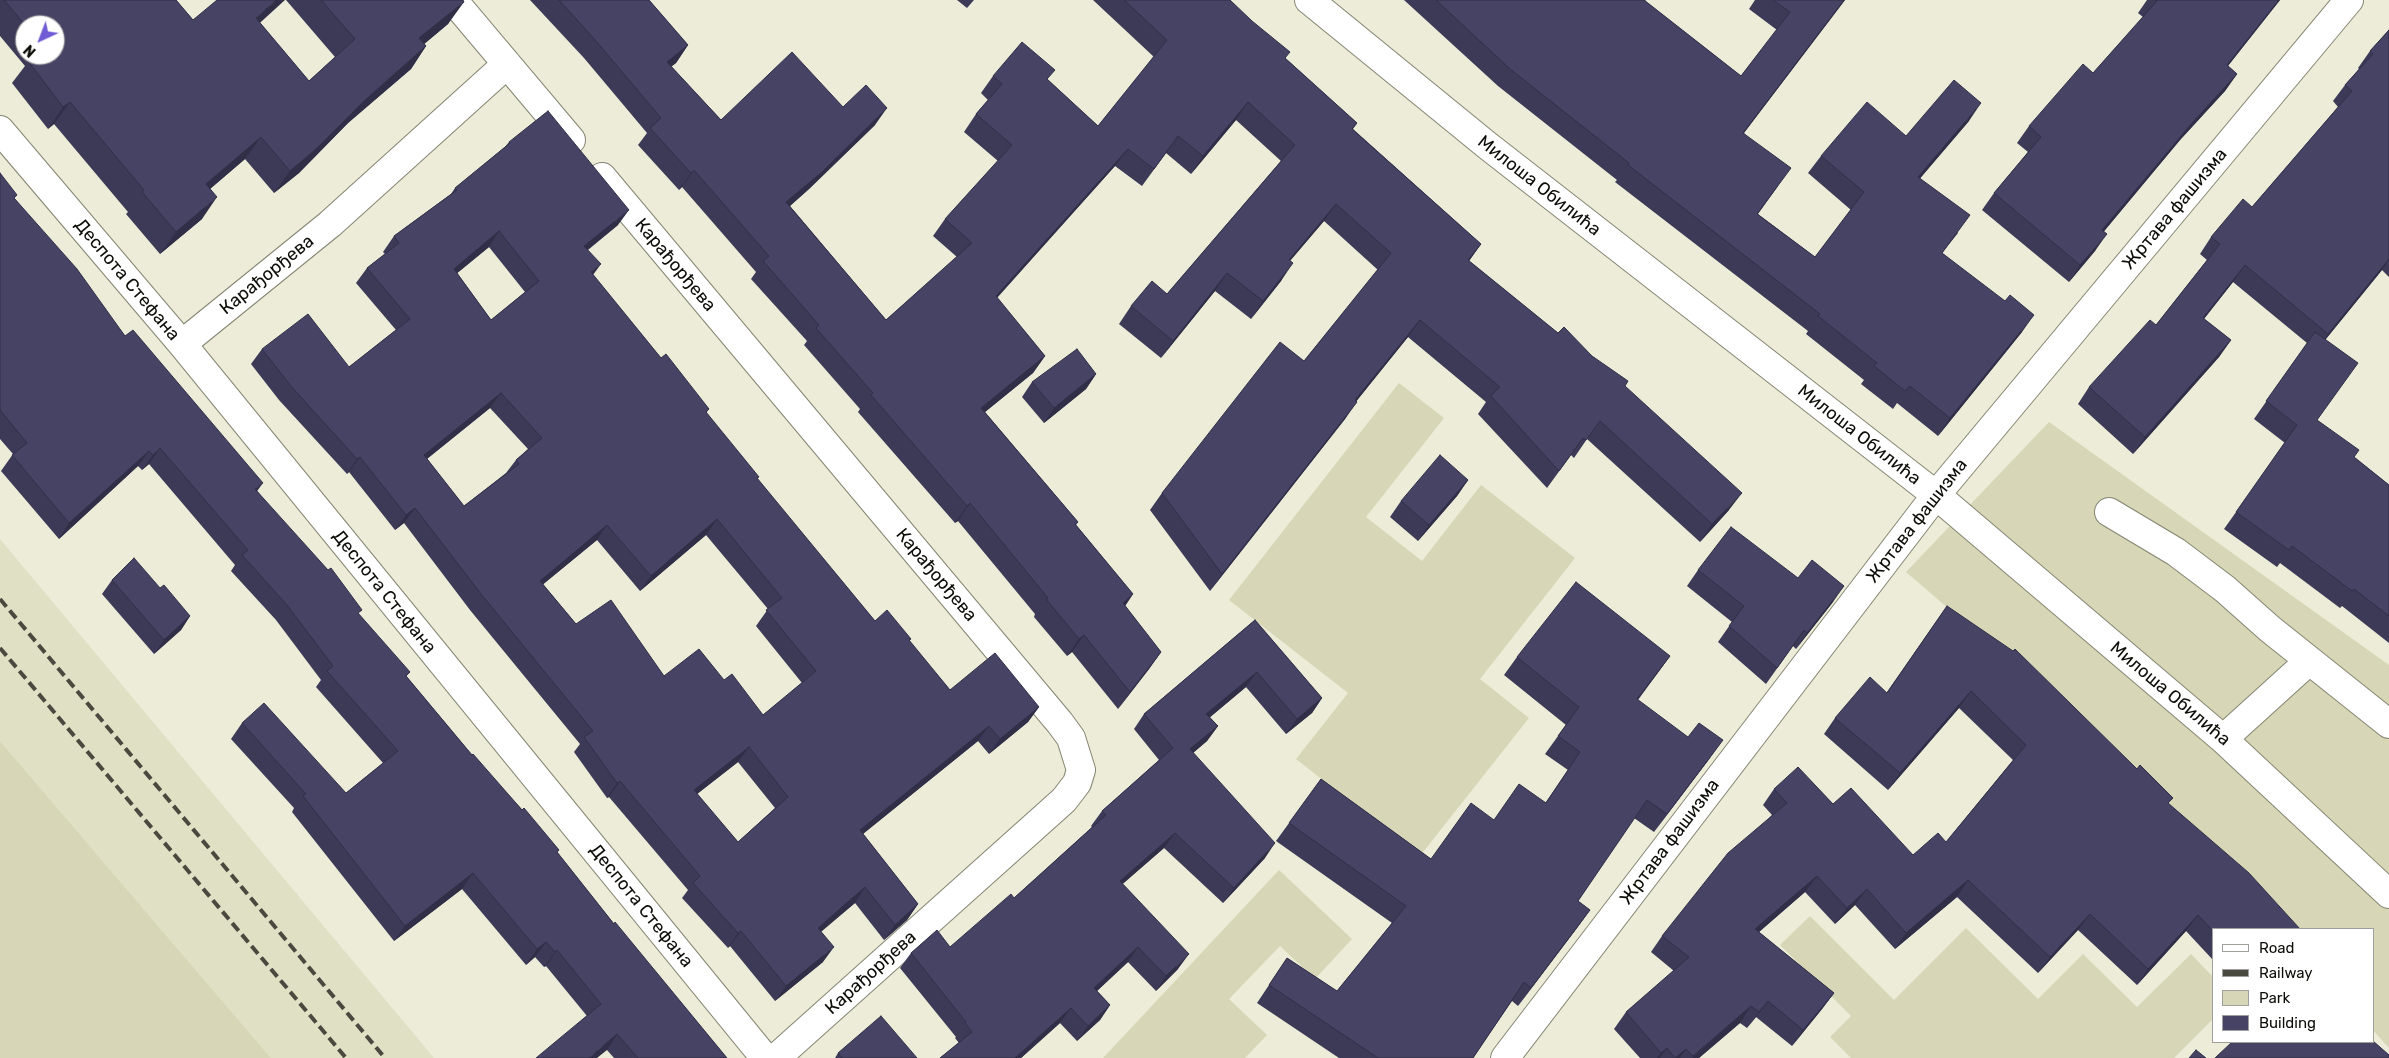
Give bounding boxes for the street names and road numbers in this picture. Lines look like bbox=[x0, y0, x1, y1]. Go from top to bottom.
street label: Милоша Обилића bbox=[1473, 131, 1605, 241]
street label: Жртава фашизма bbox=[2118, 144, 2232, 274]
street label: Карађорђева bbox=[630, 214, 720, 316]
street label: Деспота Стефана bbox=[70, 215, 184, 345]
street label: Карађорђева bbox=[216, 230, 318, 320]
street label: Милоша Обилића bbox=[1793, 380, 1925, 490]
street label: Жртава фашизма bbox=[1862, 455, 1972, 587]
street label: Карађорђева bbox=[891, 524, 981, 626]
street label: Деспота Стефана bbox=[328, 526, 440, 658]
street label: Милоша Обилића bbox=[2105, 637, 2235, 751]
street label: Жртава фашизма bbox=[1616, 775, 1724, 909]
street label: Деспота Стефана bbox=[585, 840, 697, 972]
street label: Карађорђева bbox=[821, 927, 921, 1019]

